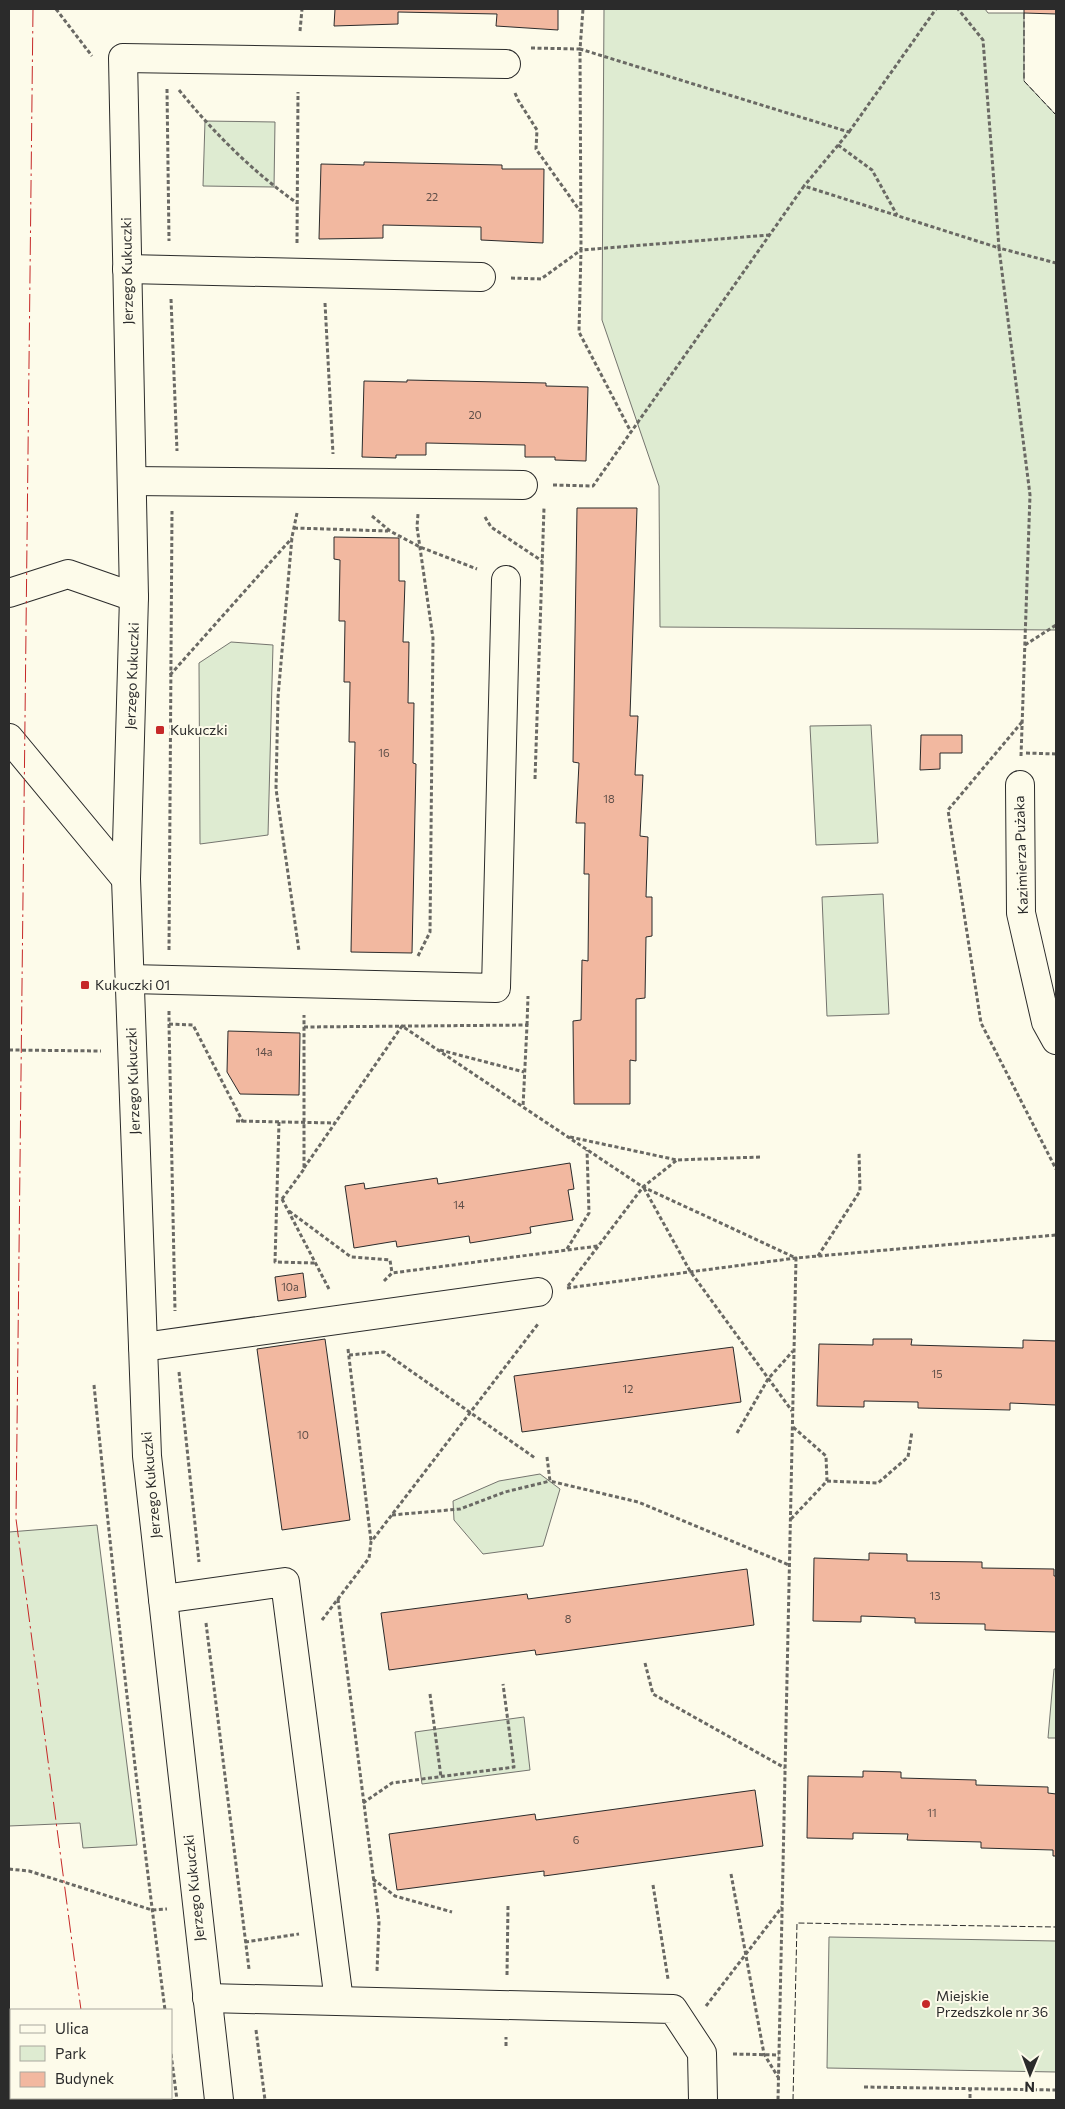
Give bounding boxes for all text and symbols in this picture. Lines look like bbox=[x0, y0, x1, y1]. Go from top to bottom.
house number: 22 bbox=[426, 190, 438, 203]
street label: Jerzego Kukuczki bbox=[117, 217, 136, 325]
house number: 20 bbox=[468, 408, 482, 421]
street label: Jerzego Kukuczki bbox=[121, 622, 142, 730]
place label: Kukuczki bbox=[170, 721, 228, 738]
marker: Kukuczki bbox=[154, 724, 166, 736]
house number: 16 bbox=[378, 746, 390, 759]
house number: 18 bbox=[603, 792, 615, 805]
street label: Kazimierza Pużaka bbox=[1010, 795, 1031, 915]
place label: Kukuczki 01 bbox=[95, 976, 170, 993]
marker: Kukuczki 01 bbox=[79, 979, 91, 991]
street label: Jerzego Kukuczki bbox=[122, 1027, 143, 1135]
house number: 14a bbox=[255, 1045, 273, 1058]
house number: 14 bbox=[453, 1198, 465, 1211]
house number: 10a bbox=[281, 1280, 299, 1293]
house number: 15 bbox=[931, 1367, 943, 1380]
house number: 12 bbox=[623, 1382, 633, 1395]
house number: 10 bbox=[297, 1428, 309, 1441]
street label: Jerzego Kukuczki bbox=[137, 1431, 164, 1539]
house number: 13 bbox=[930, 1589, 940, 1602]
house number: 8 bbox=[565, 1612, 572, 1625]
house number: 11 bbox=[927, 1806, 937, 1819]
house number: 6 bbox=[573, 1833, 580, 1846]
street label: Jerzego Kukuczki bbox=[179, 1834, 208, 1942]
place label: Miejskie Przedszkole nr 36 bbox=[936, 1987, 1048, 2020]
marker: Miejskie Przedszkole nr 36 bbox=[920, 1998, 932, 2010]
legend bbox=[10, 2009, 172, 2099]
text: Ulica bbox=[55, 2019, 89, 2037]
text: Park bbox=[55, 2044, 86, 2062]
north arrow bbox=[1005, 2049, 1055, 2099]
text: Budynek bbox=[55, 2069, 114, 2087]
text: N bbox=[1024, 2079, 1035, 2096]

